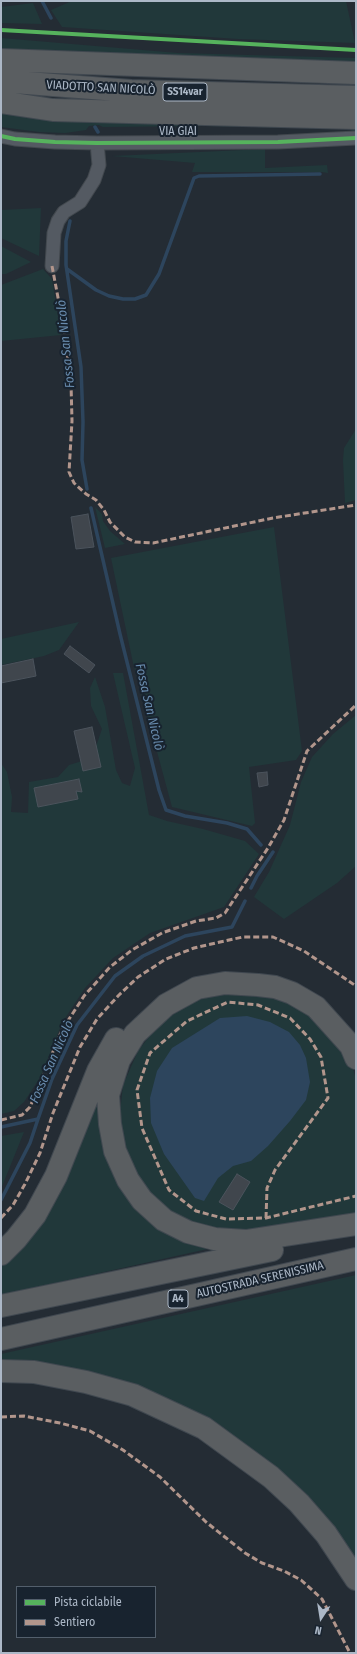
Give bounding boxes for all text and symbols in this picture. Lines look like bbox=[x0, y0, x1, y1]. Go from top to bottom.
street label: VIADOTTO SAN NICOLÒ bbox=[46, 78, 156, 98]
road number: SS14var bbox=[163, 83, 207, 101]
street label: VIA GIAI bbox=[159, 125, 197, 139]
water label: Fossa San Nicolò bbox=[54, 299, 78, 389]
water label: Fossa San Nicolò bbox=[131, 662, 167, 752]
water label: Fossa San Nicolò bbox=[27, 1018, 77, 1106]
street label: AUTOSTRADA SERENISSIMA bbox=[195, 1258, 325, 1302]
road number: A4 bbox=[168, 1290, 188, 1308]
legend bbox=[16, 1586, 156, 1638]
text: Pista ciclabile bbox=[54, 1595, 122, 1609]
north arrow bbox=[301, 1598, 341, 1638]
text: Sentiero bbox=[54, 1615, 95, 1629]
text: N bbox=[314, 1623, 323, 1637]

